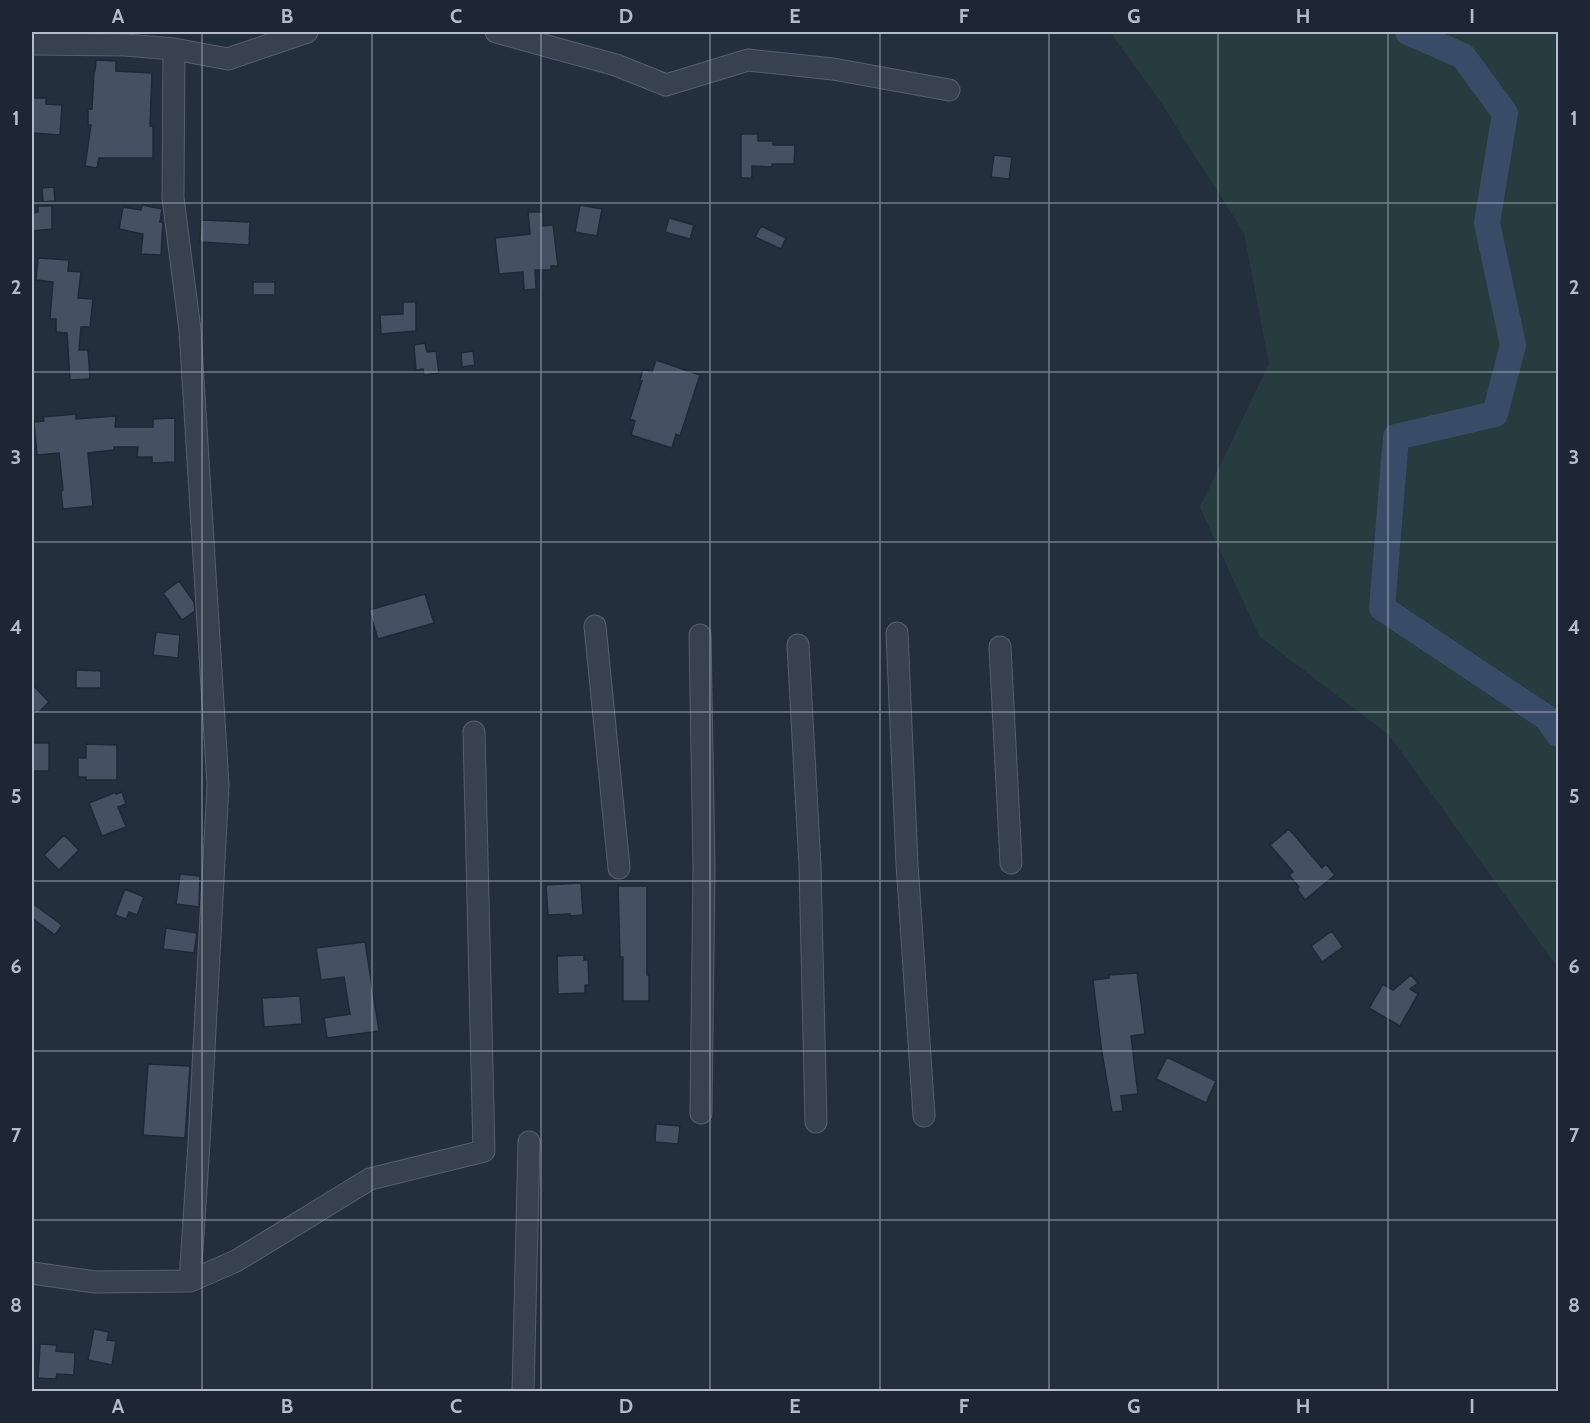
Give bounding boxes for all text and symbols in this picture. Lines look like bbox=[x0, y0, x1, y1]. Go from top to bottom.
text: A bbox=[112, 4, 125, 28]
text: B bbox=[281, 4, 293, 28]
text: C bbox=[450, 4, 462, 28]
text: D bbox=[619, 4, 633, 28]
text: E bbox=[789, 4, 801, 28]
text: F bbox=[959, 4, 970, 28]
text: G bbox=[1127, 4, 1141, 28]
text: H bbox=[1296, 4, 1310, 28]
text: I bbox=[1469, 4, 1475, 28]
text: 1 bbox=[12, 106, 20, 130]
text: 1 bbox=[1570, 106, 1578, 130]
text: 2 bbox=[11, 275, 21, 299]
text: 2 bbox=[1569, 275, 1579, 299]
text: 3 bbox=[11, 445, 21, 469]
text: 3 bbox=[1569, 445, 1579, 469]
text: 4 bbox=[10, 615, 22, 639]
text: 4 bbox=[1568, 615, 1580, 639]
text: 5 bbox=[11, 784, 21, 808]
text: 5 bbox=[1569, 784, 1579, 808]
text: 6 bbox=[10, 954, 22, 978]
text: 6 bbox=[1568, 954, 1580, 978]
text: 7 bbox=[11, 1123, 22, 1147]
text: 7 bbox=[1569, 1123, 1580, 1147]
text: 8 bbox=[10, 1293, 22, 1317]
text: 8 bbox=[1568, 1293, 1580, 1317]
text: A bbox=[112, 1394, 125, 1418]
text: B bbox=[281, 1394, 293, 1418]
text: C bbox=[450, 1394, 462, 1418]
text: D bbox=[619, 1394, 633, 1418]
text: E bbox=[789, 1394, 801, 1418]
text: F bbox=[959, 1394, 970, 1418]
text: G bbox=[1127, 1394, 1141, 1418]
text: H bbox=[1296, 1394, 1310, 1418]
text: I bbox=[1469, 1394, 1475, 1418]

